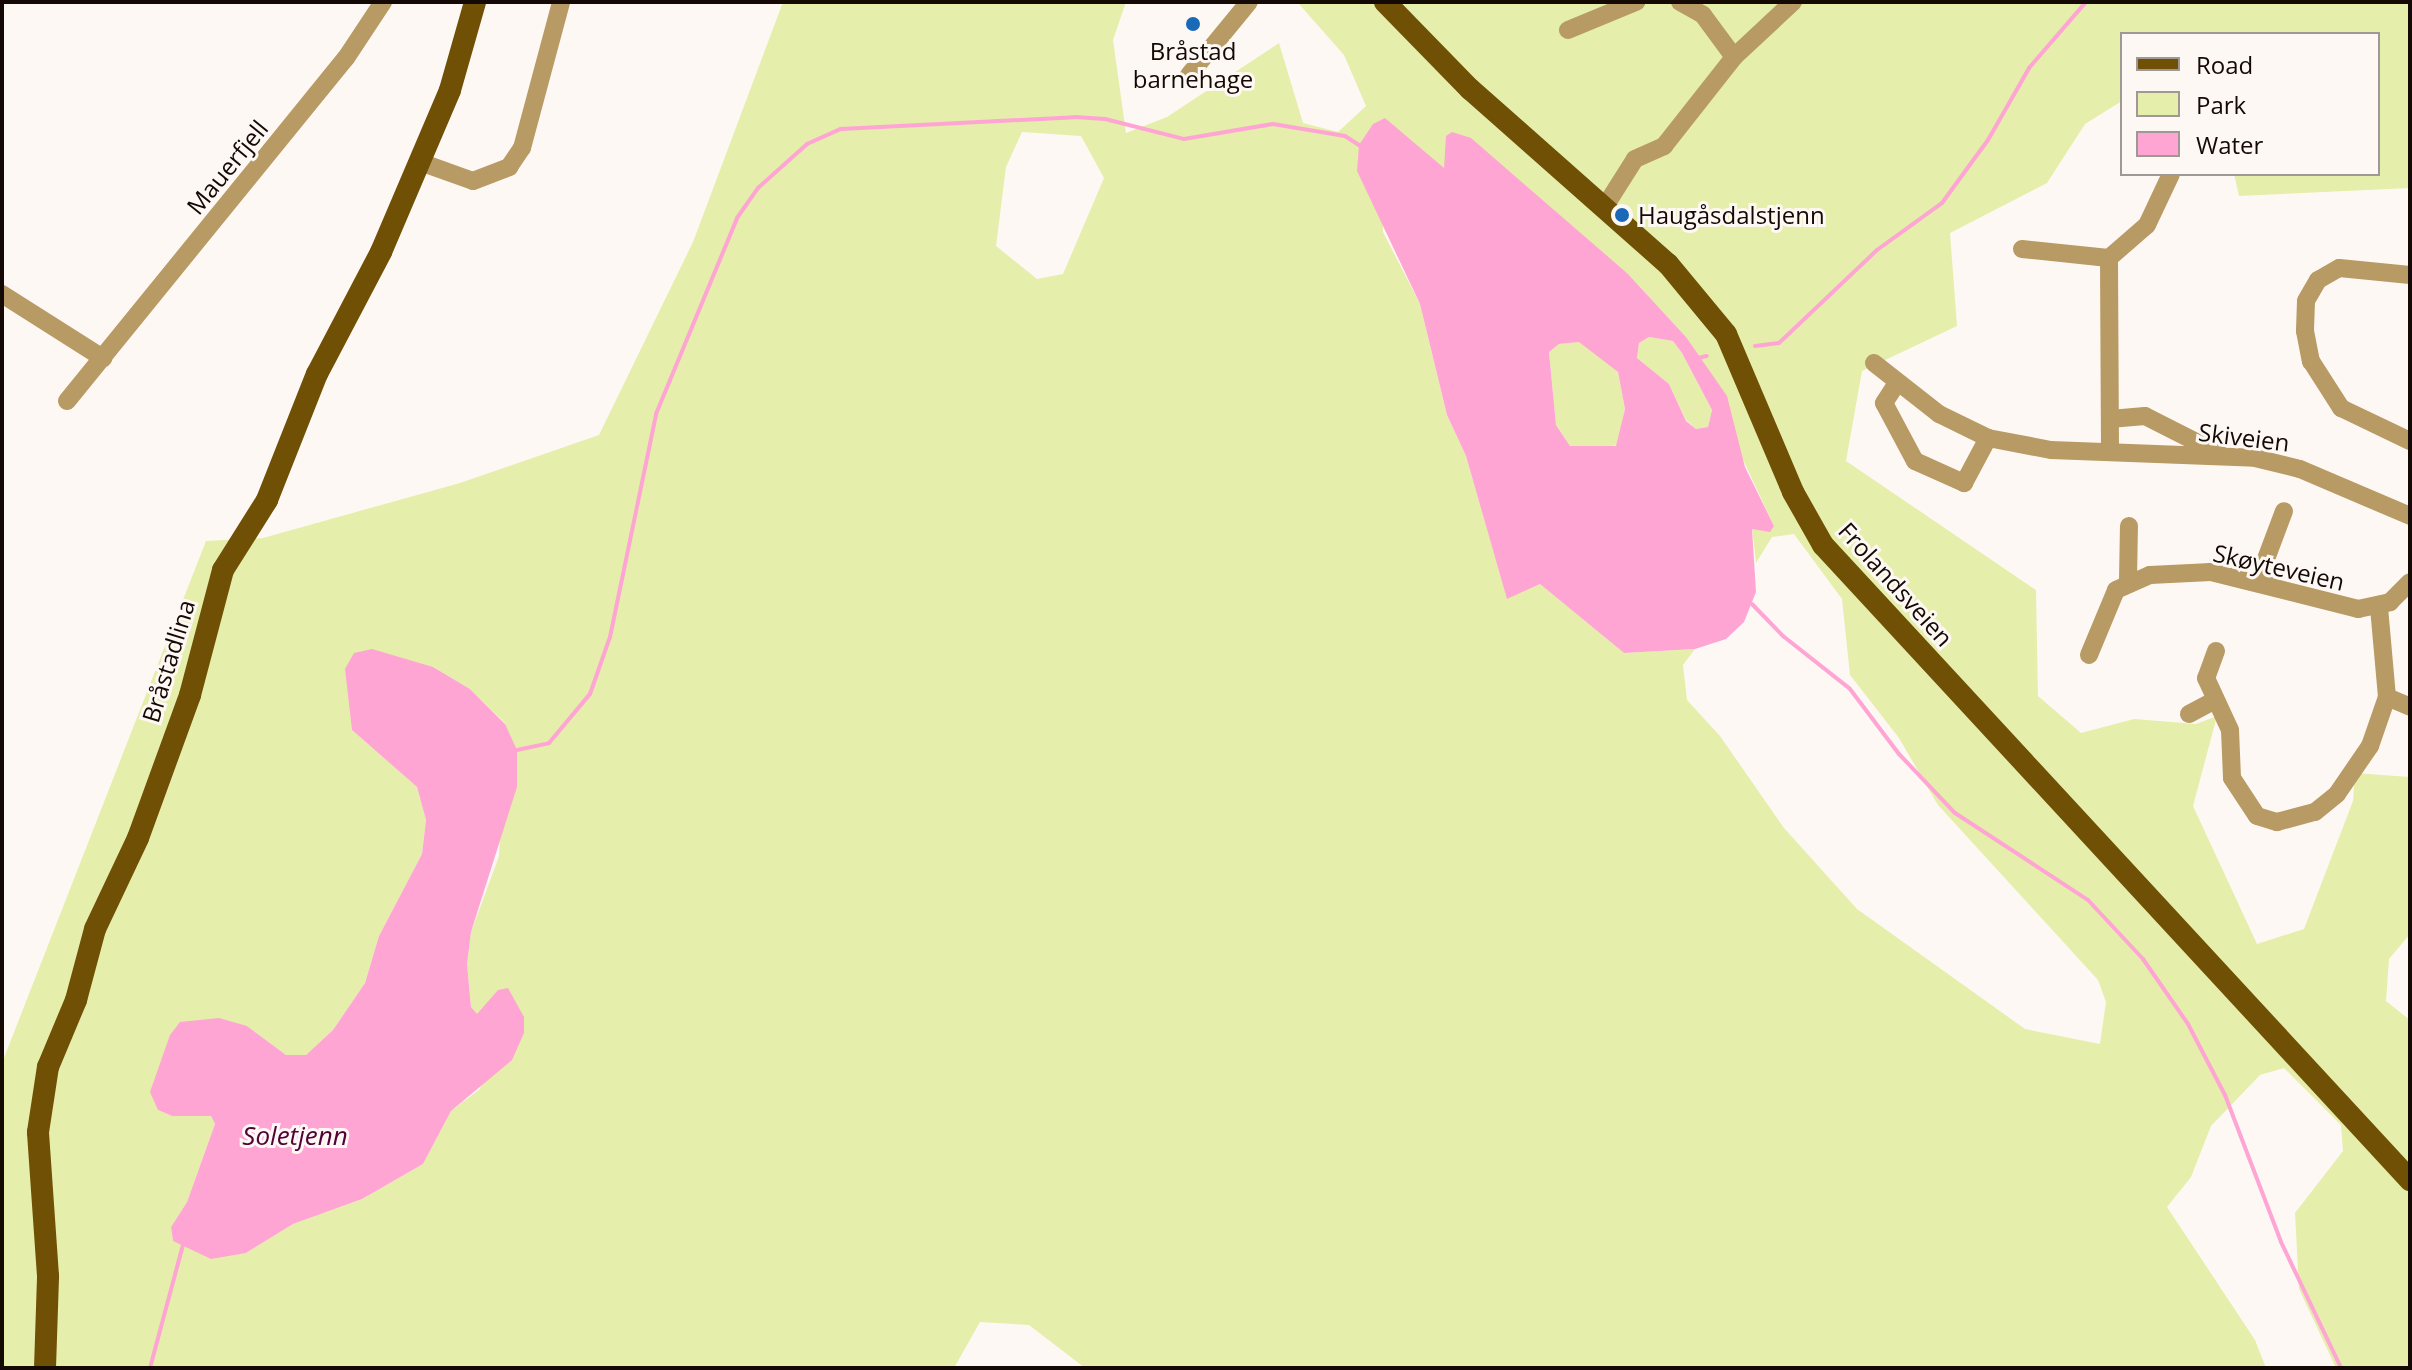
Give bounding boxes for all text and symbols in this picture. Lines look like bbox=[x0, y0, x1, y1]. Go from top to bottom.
marker: Bråstad barnehage bbox=[1184, 15, 1202, 33]
legend bbox=[2120, 32, 2380, 176]
place label: Bråstad barnehage bbox=[1133, 37, 1253, 93]
text: Road bbox=[2196, 48, 2253, 81]
text: Park bbox=[2196, 88, 2246, 121]
street label: Mauerfjell bbox=[180, 114, 274, 220]
text: Water bbox=[2196, 128, 2263, 161]
place label: Haugåsdalstjenn bbox=[1638, 201, 1825, 229]
marker: Haugåsdalstjenn bbox=[1613, 206, 1631, 224]
street label: Skiveien bbox=[2197, 417, 2291, 457]
street label: Frolandsveien bbox=[1833, 516, 1959, 652]
street label: Skøyteveien bbox=[2210, 538, 2348, 596]
street label: Bråstadlina bbox=[136, 596, 200, 726]
water label: Soletjenn bbox=[242, 1120, 348, 1152]

